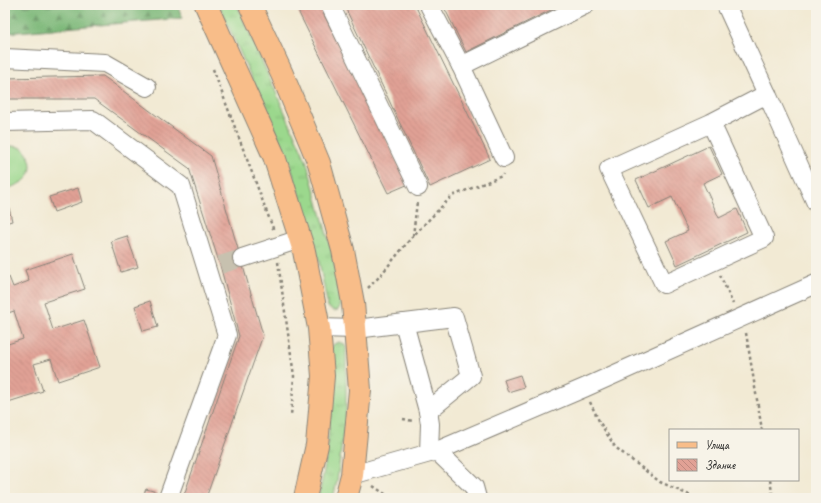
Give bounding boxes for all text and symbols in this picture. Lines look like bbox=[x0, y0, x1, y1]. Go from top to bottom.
legend bbox=[669, 429, 799, 481]
text: Улица bbox=[705, 437, 730, 453]
text: Здание bbox=[705, 457, 736, 473]

